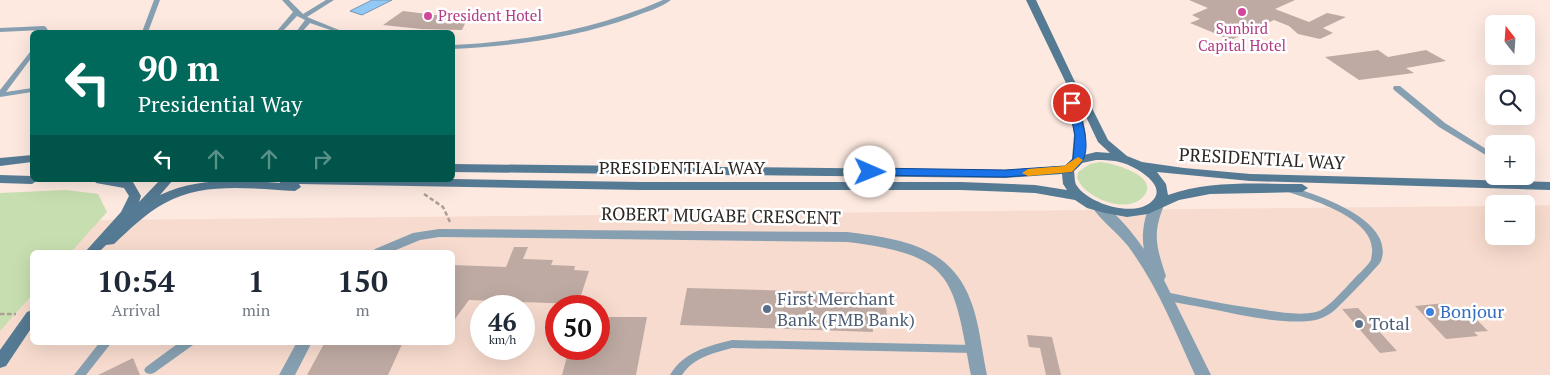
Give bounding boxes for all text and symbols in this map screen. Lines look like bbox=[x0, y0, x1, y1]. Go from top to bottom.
place label: President Hotel bbox=[438, 5, 542, 25]
marker: Sunbird Capital Hotel bbox=[1236, 6, 1248, 18]
marker: President Hotel bbox=[422, 10, 434, 22]
north arrow bbox=[1485, 15, 1535, 65]
map controls bbox=[1485, 15, 1535, 245]
place label: Sunbird Capital Hotel bbox=[1198, 18, 1286, 55]
text: 90 m bbox=[138, 45, 219, 91]
icon: left bbox=[55, 50, 120, 115]
button: search bbox=[1485, 75, 1535, 125]
pin bbox=[1051, 82, 1093, 124]
text: Presidential Way bbox=[138, 89, 302, 118]
icon: arrive bbox=[1058, 89, 1086, 117]
button: + bbox=[1485, 135, 1535, 185]
street label: PRESIDENTIAL WAY bbox=[1178, 142, 1346, 174]
icon: left bbox=[149, 145, 177, 173]
icon: ahead bbox=[202, 145, 230, 173]
icon: ahead bbox=[255, 145, 283, 173]
icon: right bbox=[308, 145, 336, 173]
position arrow bbox=[843, 145, 895, 197]
street label: PRESIDENTIAL WAY bbox=[599, 155, 766, 179]
button: − bbox=[1485, 195, 1535, 245]
street label: ROBERT MUGABE CRESCENT bbox=[601, 201, 841, 229]
text: 10:54 bbox=[97, 261, 175, 301]
text: 1 bbox=[248, 261, 265, 301]
text: 150 bbox=[337, 261, 388, 301]
place label: First Merchant Bank (FMB Bank) bbox=[777, 286, 915, 331]
speed limit sign: 50 bbox=[545, 295, 610, 360]
text: Arrival bbox=[111, 299, 161, 321]
text: min bbox=[242, 299, 270, 321]
text: m bbox=[356, 299, 369, 321]
place label: Bonjour bbox=[1440, 299, 1504, 323]
marker: First Merchant Bank (FMB Bank) bbox=[761, 303, 773, 315]
text: 46 bbox=[488, 305, 517, 338]
marker: Bonjour bbox=[1424, 306, 1436, 318]
place label: Total bbox=[1369, 311, 1410, 335]
marker: Total bbox=[1353, 318, 1365, 330]
text: km/h bbox=[489, 332, 516, 347]

